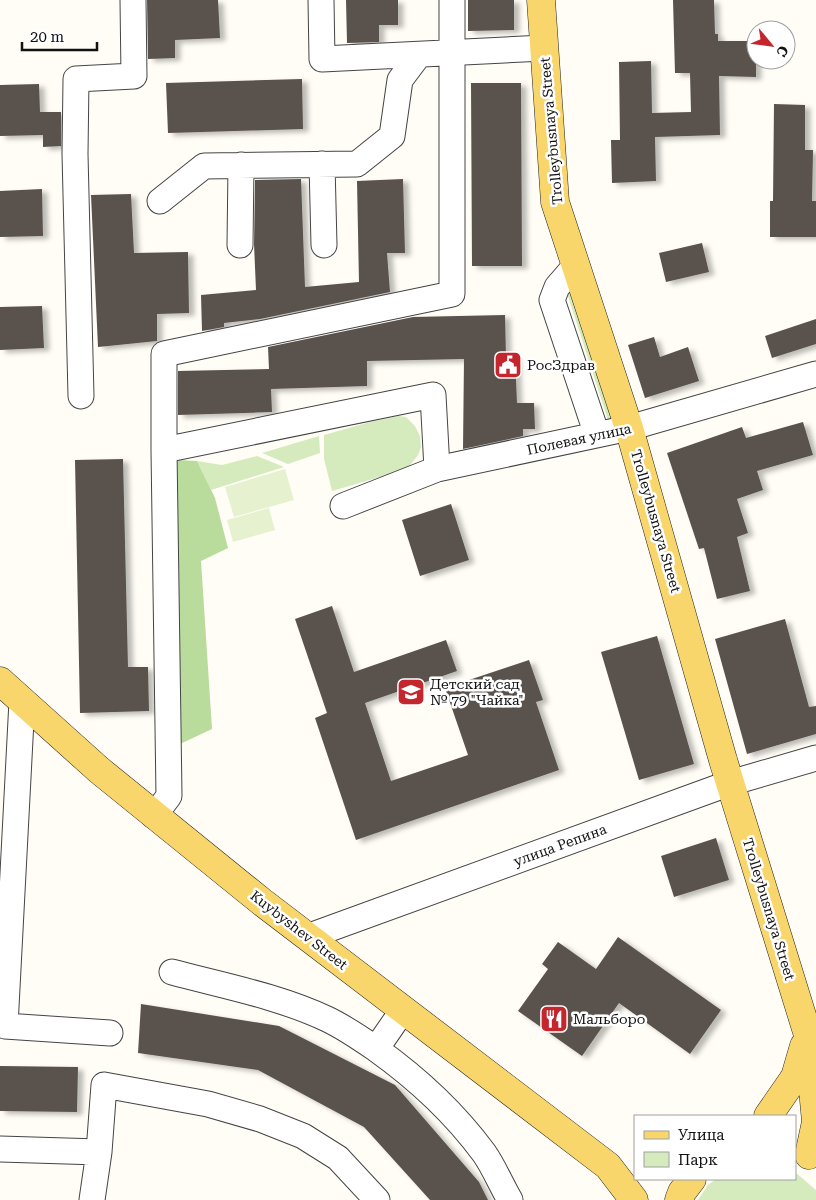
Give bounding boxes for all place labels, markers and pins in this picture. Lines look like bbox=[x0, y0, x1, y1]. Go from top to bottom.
public building icon: РосЗдрав bbox=[493, 350, 523, 380]
place label: РосЗдрав bbox=[527, 357, 595, 373]
place label: Детский сад № 79 "Чайка" bbox=[430, 676, 524, 708]
school or university icon: Детский сад № 79 "Чайка" bbox=[396, 677, 426, 707]
restaurant icon: Мальборо bbox=[539, 1004, 569, 1034]
place label: Мальборо bbox=[573, 1011, 645, 1027]

